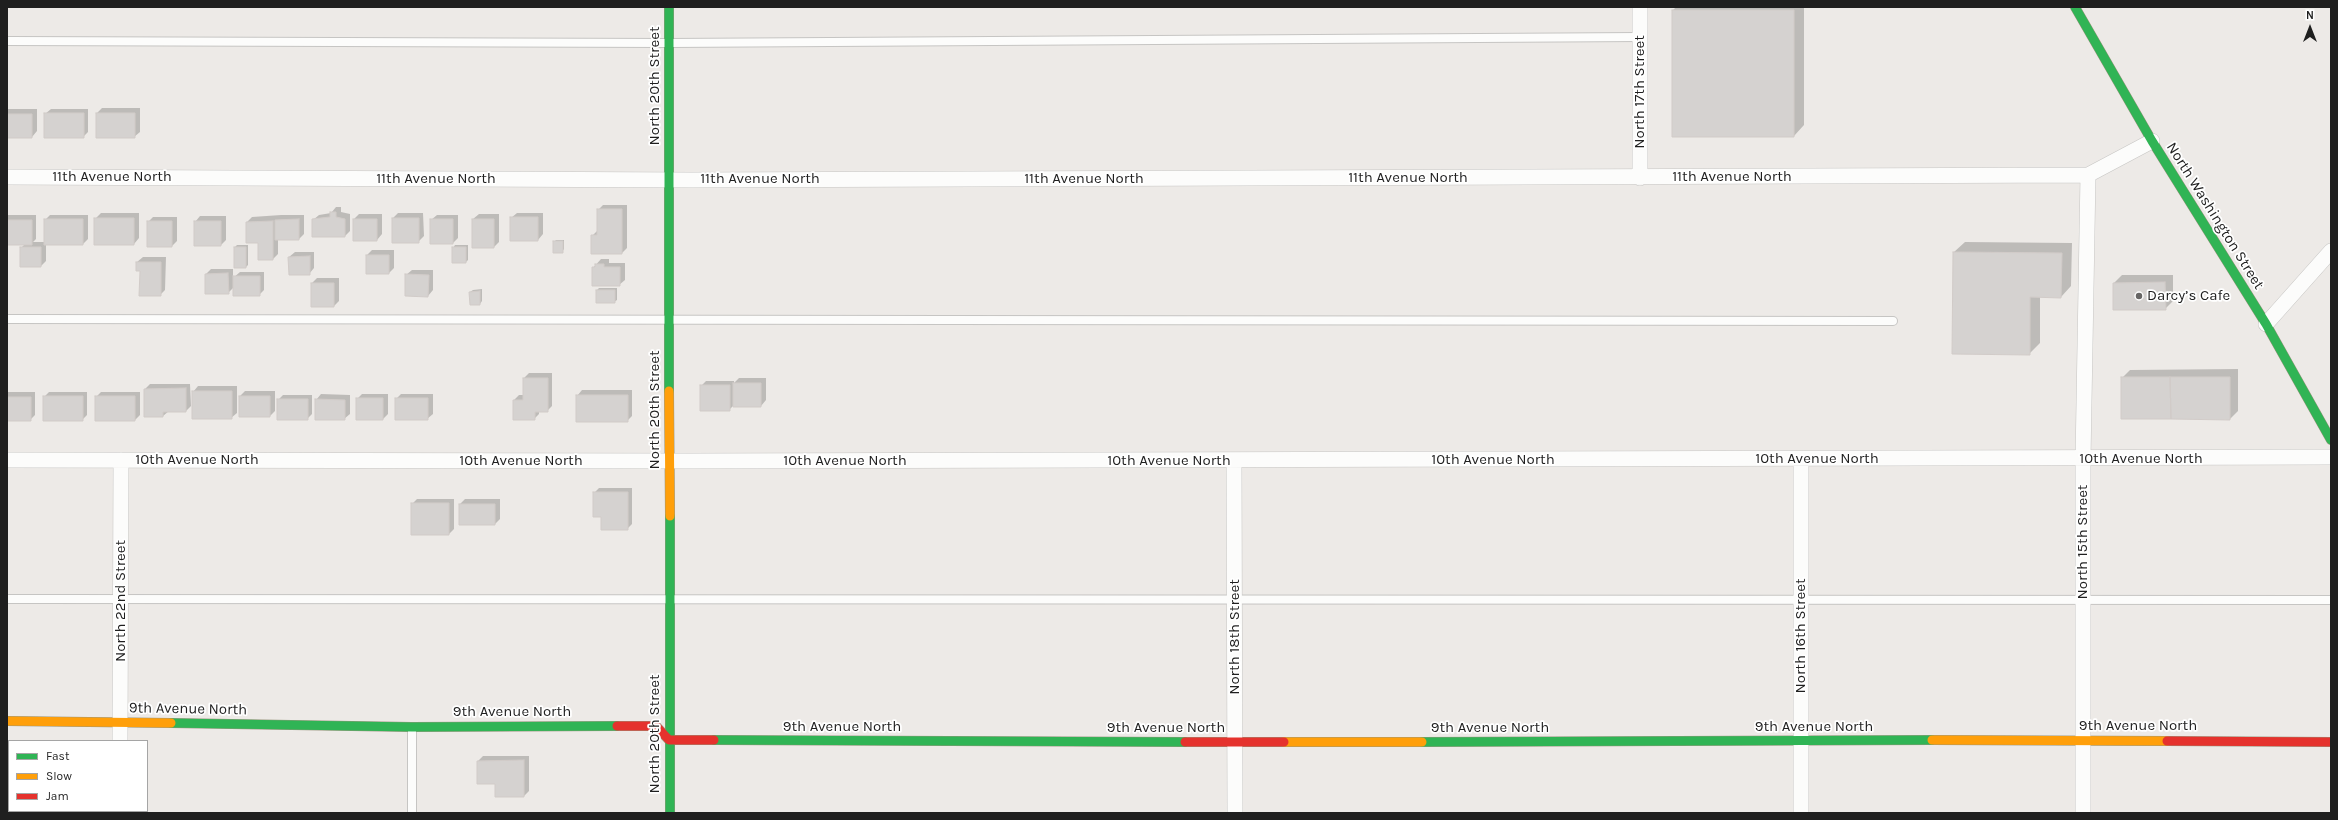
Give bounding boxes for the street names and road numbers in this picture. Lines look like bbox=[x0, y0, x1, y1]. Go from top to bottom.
street label: North 20th Street bbox=[646, 26, 664, 146]
street label: North 17th Street bbox=[1631, 35, 1649, 149]
street label: North Washington Street bbox=[2162, 139, 2268, 293]
street label: 11th Avenue North bbox=[52, 168, 172, 186]
street label: 11th Avenue North bbox=[1672, 168, 1792, 186]
street label: 11th Avenue North bbox=[1348, 169, 1468, 187]
street label: 11th Avenue North bbox=[376, 170, 496, 188]
street label: 11th Avenue North bbox=[700, 170, 820, 188]
street label: 11th Avenue North bbox=[1024, 170, 1144, 188]
street label: North 20th Street bbox=[646, 350, 664, 470]
street label: 10th Avenue North bbox=[1755, 450, 1879, 468]
street label: 10th Avenue North bbox=[2079, 450, 2203, 468]
street label: 10th Avenue North bbox=[135, 451, 259, 469]
street label: 10th Avenue North bbox=[1431, 451, 1555, 469]
street label: 10th Avenue North bbox=[459, 452, 583, 470]
street label: 10th Avenue North bbox=[783, 452, 907, 470]
street label: 10th Avenue North bbox=[1107, 452, 1231, 470]
street label: North 15th Street bbox=[2074, 485, 2092, 599]
street label: North 22nd Street bbox=[112, 540, 130, 662]
street label: North 16th Street bbox=[1792, 578, 1810, 694]
street label: North 18th Street bbox=[1226, 579, 1244, 695]
street label: North 20th Street bbox=[646, 674, 664, 794]
street label: 9th Avenue North bbox=[129, 699, 247, 719]
street label: 9th Avenue North bbox=[453, 703, 571, 721]
street label: 9th Avenue North bbox=[2079, 717, 2197, 735]
street label: 9th Avenue North bbox=[783, 718, 901, 736]
street label: 9th Avenue North bbox=[1755, 718, 1873, 736]
street label: 9th Avenue North bbox=[1107, 719, 1225, 737]
street label: 9th Avenue North bbox=[1431, 719, 1549, 737]

